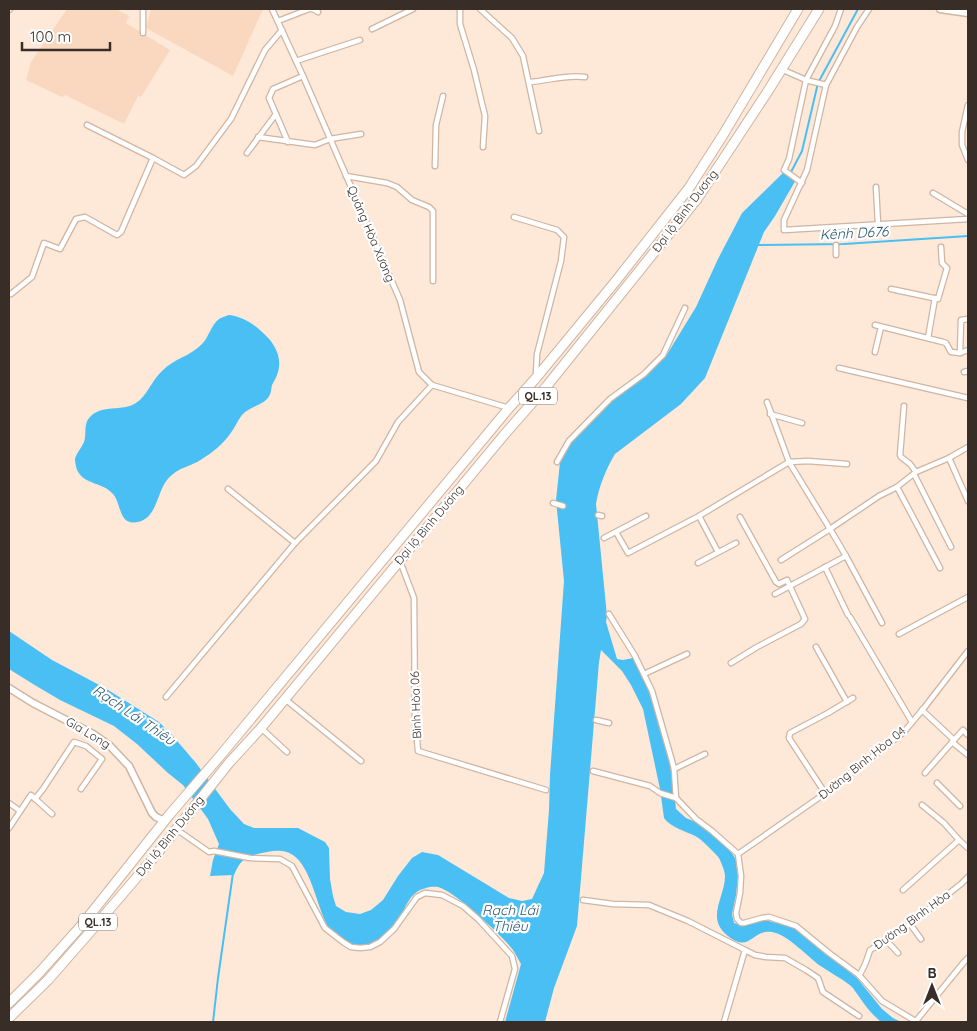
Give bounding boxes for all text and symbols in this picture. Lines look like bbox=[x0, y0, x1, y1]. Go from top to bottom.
scale bar bbox=[22, 20, 110, 52]
text: 100 m bbox=[30, 27, 71, 46]
street label: Đại lộ Bình Dương bbox=[649, 166, 721, 255]
street label: Quảng Hòa Xương bbox=[344, 183, 399, 284]
water label: Kênh D676 bbox=[819, 222, 890, 244]
road number: QL.13 bbox=[519, 388, 557, 404]
street label: Đại lộ Bình Dương bbox=[391, 482, 466, 568]
street label: Bình Hòa 06 bbox=[407, 671, 424, 739]
water label: Rạch Lái Thiêu bbox=[90, 681, 179, 750]
street label: Gia Long bbox=[63, 713, 113, 752]
street label: Đường Bình Hòa 04 bbox=[815, 723, 908, 802]
street label: Đại lộ Bình Dương bbox=[132, 792, 207, 879]
street label: Đường Bình Hòa bbox=[870, 887, 953, 952]
water label: Rạch Lái Thiêu bbox=[482, 901, 540, 935]
road number: QL.13 bbox=[79, 914, 117, 930]
north arrow bbox=[907, 961, 957, 1011]
text: B bbox=[927, 964, 937, 982]

